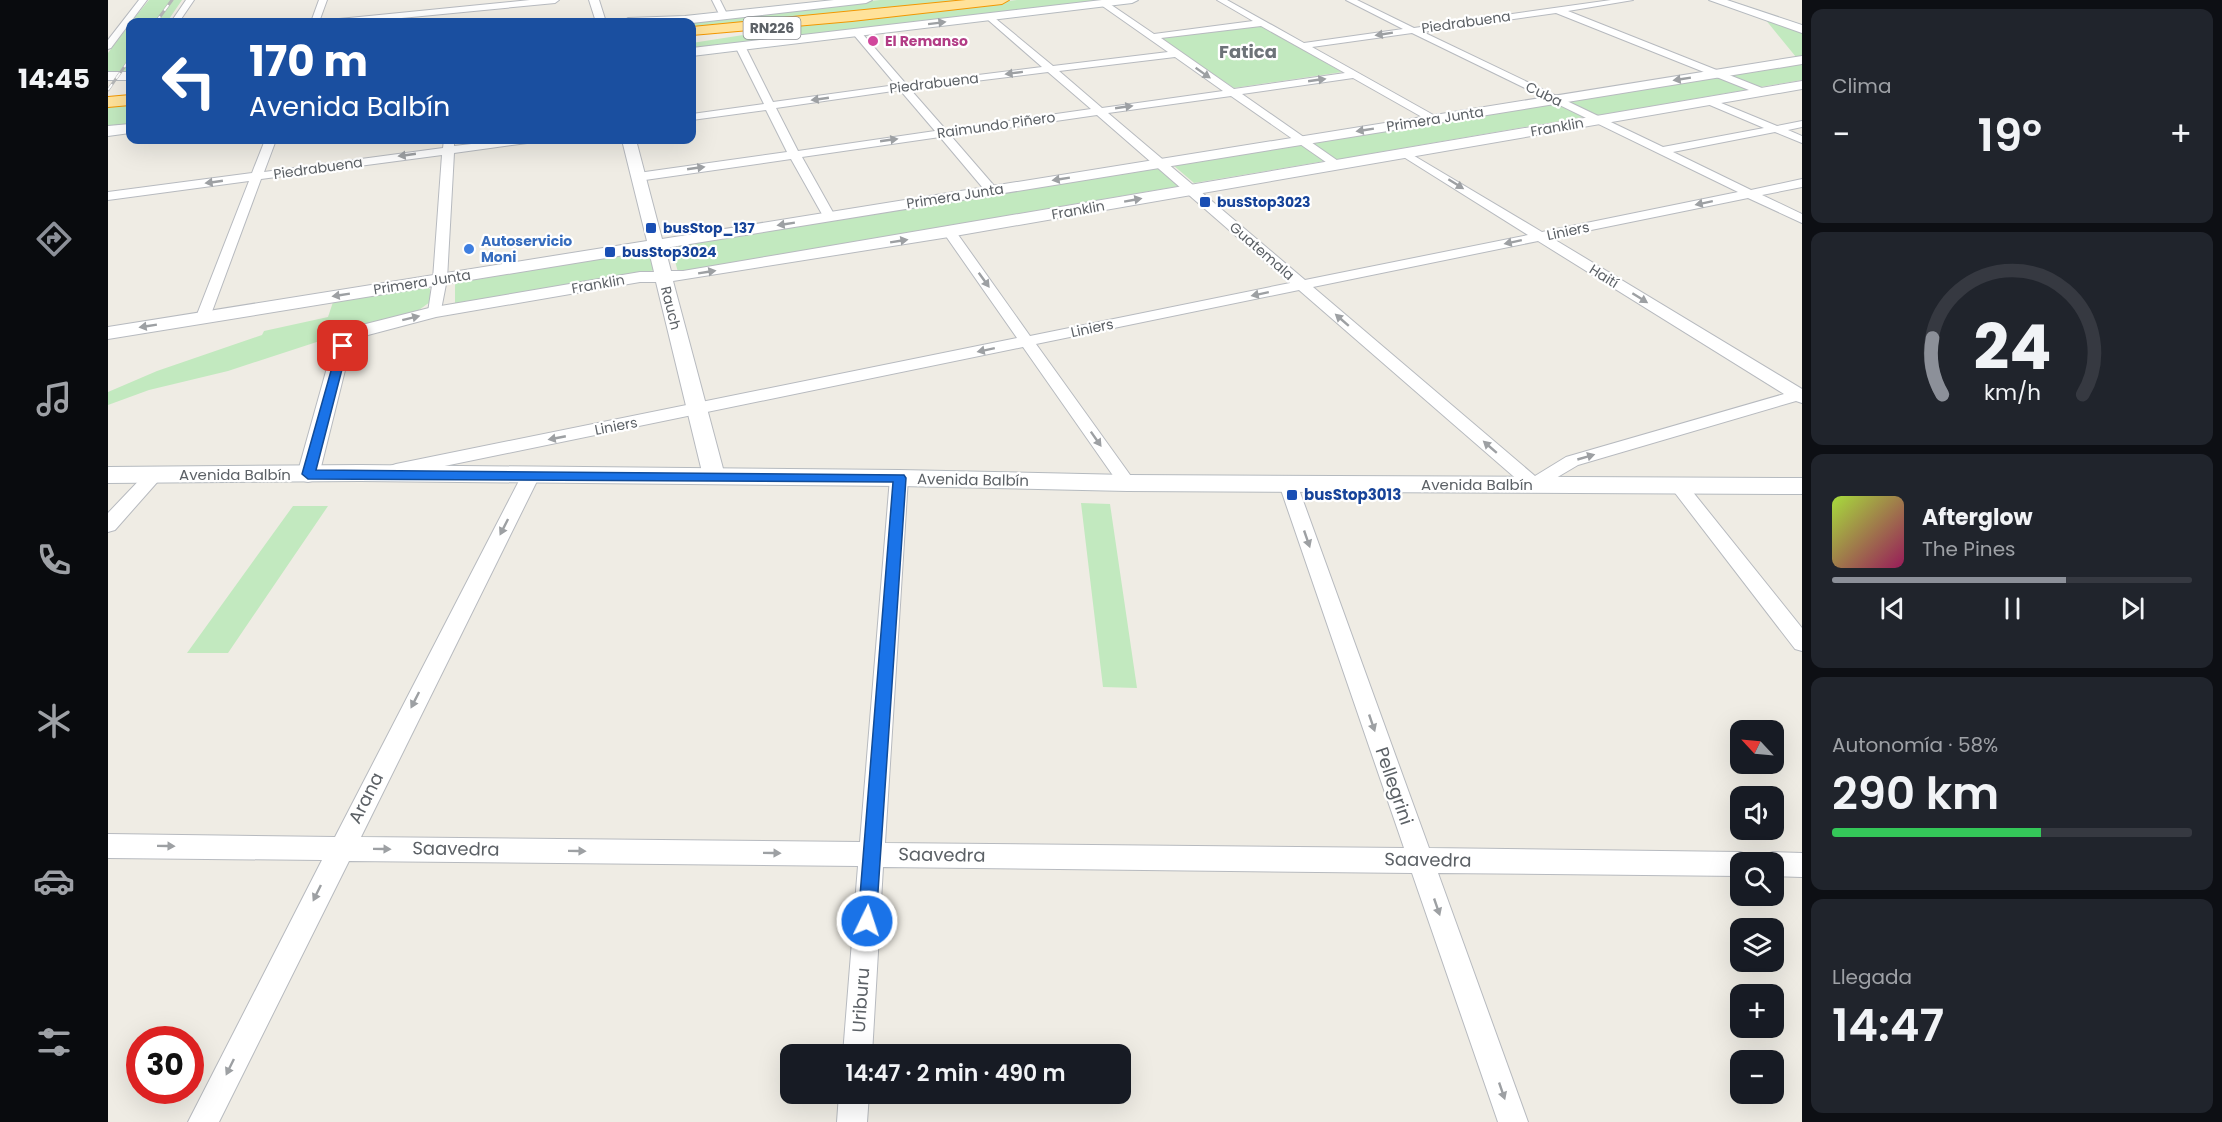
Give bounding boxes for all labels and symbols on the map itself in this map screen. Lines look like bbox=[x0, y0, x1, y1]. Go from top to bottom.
street label: Piedrabuena bbox=[1420, 6, 1512, 38]
road number: RN226 bbox=[744, 17, 800, 39]
one-way arrow bbox=[928, 18, 947, 28]
one-way arrow bbox=[1374, 30, 1393, 39]
place label: El Remanso bbox=[885, 31, 968, 51]
marker: El Remanso bbox=[866, 34, 880, 48]
district label: Fatica bbox=[1219, 39, 1277, 64]
one-way arrow bbox=[1195, 67, 1211, 79]
street label: Piedrabuena bbox=[888, 68, 980, 98]
one-way arrow bbox=[1004, 69, 1023, 78]
one-way arrow bbox=[1308, 75, 1327, 84]
one-way arrow bbox=[1672, 75, 1691, 84]
street label: Cuba bbox=[1522, 77, 1566, 111]
one-way arrow bbox=[811, 94, 830, 103]
street label: Primera Junta bbox=[1385, 101, 1485, 137]
one-way arrow bbox=[1115, 103, 1134, 112]
street label: Raimundo Piñero bbox=[936, 107, 1056, 143]
street label: Franklin bbox=[1529, 112, 1585, 142]
one-way arrow bbox=[1356, 126, 1375, 135]
one-way arrow bbox=[880, 135, 899, 144]
one-way arrow bbox=[397, 151, 416, 160]
street label: Piedrabuena bbox=[272, 152, 364, 184]
one-way arrow bbox=[687, 164, 706, 173]
one-way arrow bbox=[1052, 175, 1071, 184]
one-way arrow bbox=[204, 177, 223, 186]
street label: Primera Junta bbox=[905, 178, 1005, 214]
one-way arrow bbox=[1448, 179, 1464, 190]
place label: busStop3023 bbox=[1217, 192, 1311, 212]
street label: Franklin bbox=[1050, 195, 1106, 225]
one-way arrow bbox=[1123, 195, 1142, 204]
marker: busStop3023 bbox=[1198, 195, 1212, 209]
one-way arrow bbox=[1694, 199, 1713, 208]
street label: Guatemala bbox=[1225, 217, 1299, 285]
street label: Liniers bbox=[1545, 217, 1591, 245]
place label: busStop_137 bbox=[663, 218, 755, 238]
one-way arrow bbox=[776, 219, 795, 228]
marker: busStop_137 bbox=[644, 221, 658, 235]
place label: Autoservicio Moni bbox=[481, 231, 572, 267]
one-way arrow bbox=[890, 236, 909, 245]
one-way arrow bbox=[1503, 238, 1522, 247]
marker: Autoservicio Moni bbox=[462, 242, 476, 256]
place label: busStop3024 bbox=[622, 242, 717, 262]
marker: busStop3024 bbox=[603, 245, 617, 259]
street label: Haití bbox=[1585, 259, 1623, 293]
street label: Primera Junta bbox=[372, 264, 472, 300]
one-way arrow bbox=[697, 267, 716, 276]
street label: Franklin bbox=[570, 269, 626, 299]
one-way arrow bbox=[978, 271, 990, 287]
street label: Rauch bbox=[656, 284, 686, 332]
one-way arrow bbox=[331, 290, 350, 299]
one-way arrow bbox=[1250, 290, 1269, 299]
one-way arrow bbox=[1632, 292, 1648, 303]
one-way arrow bbox=[401, 313, 420, 322]
street label: Liniers bbox=[1069, 314, 1115, 342]
one-way arrow bbox=[1335, 314, 1350, 327]
pin bbox=[317, 320, 368, 371]
one-way arrow bbox=[138, 322, 157, 331]
one-way arrow bbox=[977, 346, 996, 355]
street label: Liniers bbox=[593, 412, 639, 440]
one-way arrow bbox=[1090, 431, 1102, 447]
one-way arrow bbox=[548, 434, 567, 443]
one-way arrow bbox=[1483, 441, 1498, 454]
one-way arrow bbox=[1577, 452, 1595, 461]
street label: Avenida Balbín bbox=[179, 464, 291, 485]
street label: Avenida Balbín bbox=[917, 468, 1029, 491]
street label: Avenida Balbín bbox=[1421, 474, 1533, 495]
place label: busStop3013 bbox=[1304, 484, 1401, 505]
marker: busStop3013 bbox=[1285, 488, 1299, 502]
one-way arrow bbox=[499, 518, 509, 535]
one-way arrow bbox=[1303, 530, 1313, 548]
one-way arrow bbox=[410, 692, 420, 709]
one-way arrow bbox=[1368, 714, 1378, 732]
north arrow bbox=[1730, 720, 1784, 774]
street label: Pellegrini bbox=[1369, 744, 1419, 828]
street label: Arana bbox=[342, 768, 389, 828]
street label: Saavedra bbox=[412, 835, 500, 862]
street label: Saavedra bbox=[898, 841, 986, 868]
one-way arrow bbox=[157, 842, 176, 851]
one-way arrow bbox=[373, 844, 392, 854]
one-way arrow bbox=[568, 846, 587, 856]
street label: Saavedra bbox=[1384, 846, 1472, 873]
one-way arrow bbox=[763, 848, 782, 858]
one-way arrow bbox=[313, 884, 323, 902]
position arrow bbox=[835, 889, 899, 953]
one-way arrow bbox=[1433, 898, 1442, 916]
street label: Uriburu bbox=[846, 967, 875, 1033]
speed limit sign: 30 bbox=[126, 1026, 204, 1104]
one-way arrow bbox=[226, 1059, 235, 1076]
one-way arrow bbox=[1497, 1082, 1507, 1100]

